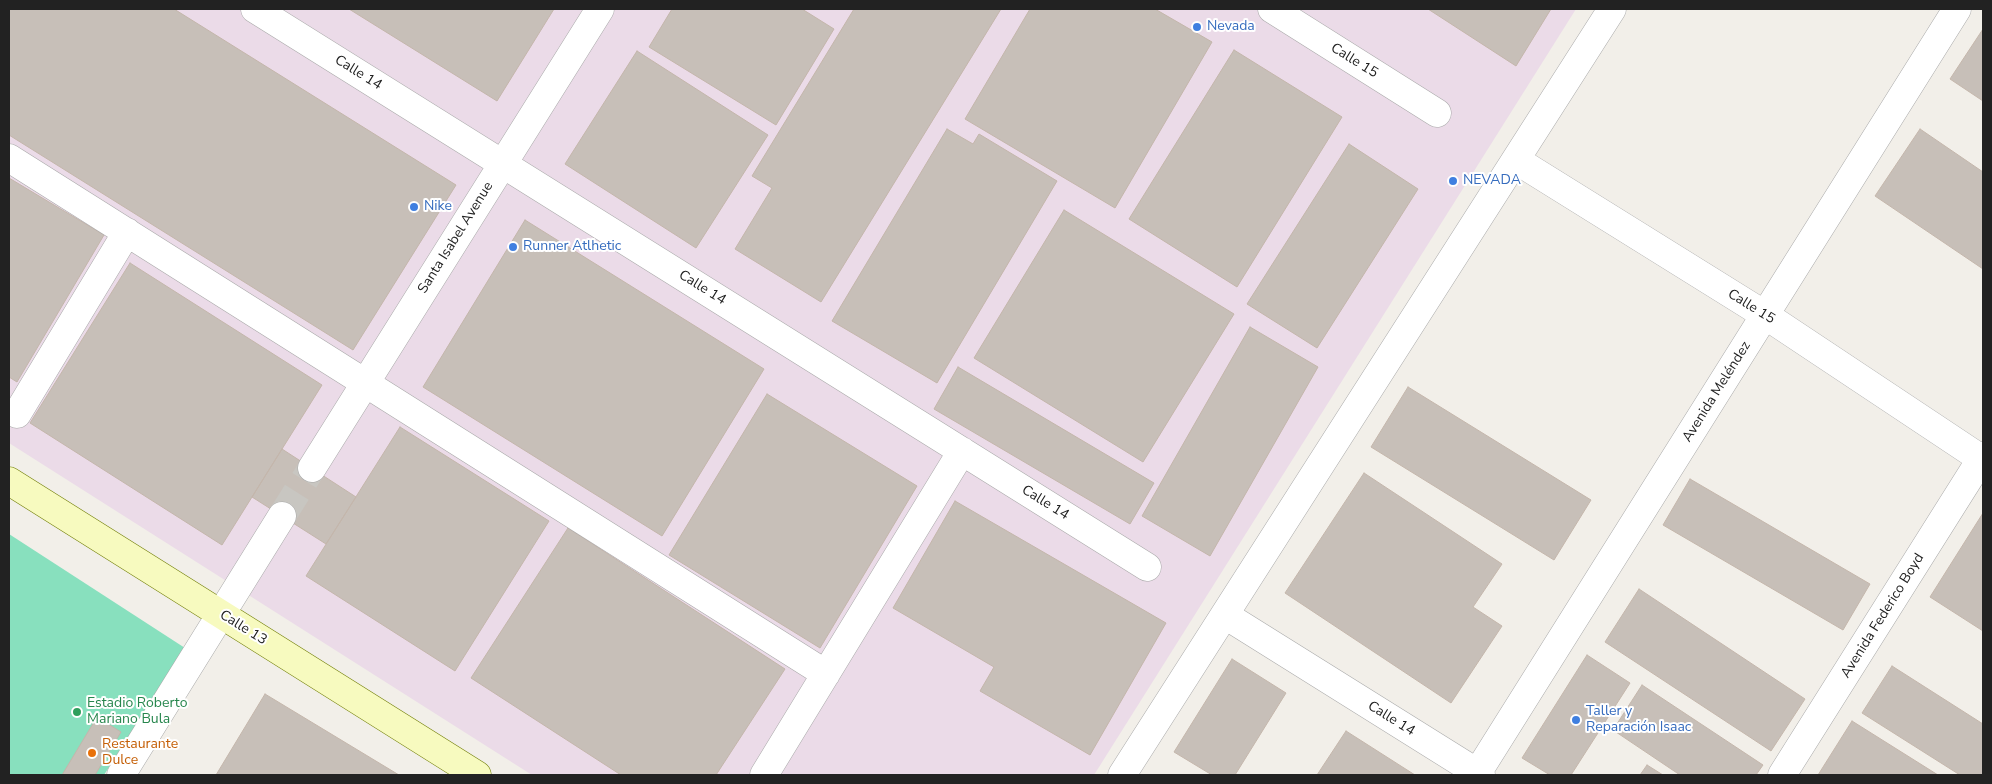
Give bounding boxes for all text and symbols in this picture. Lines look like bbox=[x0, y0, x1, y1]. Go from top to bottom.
place label: Nevada bbox=[1207, 19, 1255, 35]
marker: Nevada bbox=[1191, 21, 1203, 33]
street label: Calle 15 bbox=[1327, 40, 1381, 82]
street label: Calle 14 bbox=[331, 52, 385, 94]
place label: NEVADA bbox=[1463, 173, 1521, 189]
marker: NEVADA bbox=[1447, 175, 1459, 187]
street label: Santa Isabel Avenue bbox=[415, 179, 497, 297]
place label: Nike bbox=[424, 199, 452, 215]
marker: Nike bbox=[408, 201, 420, 213]
place label: Runner Atlhetic bbox=[523, 239, 621, 255]
marker: Runner Atlhetic bbox=[507, 241, 519, 253]
street label: Calle 14 bbox=[675, 267, 729, 309]
street label: Calle 15 bbox=[1724, 286, 1778, 328]
street label: Avenida Meléndez bbox=[1679, 338, 1755, 446]
street label: Calle 14 bbox=[1018, 482, 1072, 524]
street label: Avenida Federico Boyd bbox=[1838, 551, 1928, 681]
street label: Calle 13 bbox=[216, 607, 270, 649]
place label: Estadio Roberto Mariano Bula bbox=[87, 696, 187, 729]
street label: Calle 14 bbox=[1364, 698, 1418, 740]
place label: Taller y Reparación Isaac bbox=[1586, 704, 1691, 736]
marker: Estadio Roberto Mariano Bula bbox=[71, 706, 83, 718]
marker: Taller y Reparación Isaac bbox=[1570, 714, 1582, 726]
place label: Restaurante Dulce bbox=[102, 737, 178, 770]
marker: Restaurante Dulce bbox=[86, 747, 98, 759]

